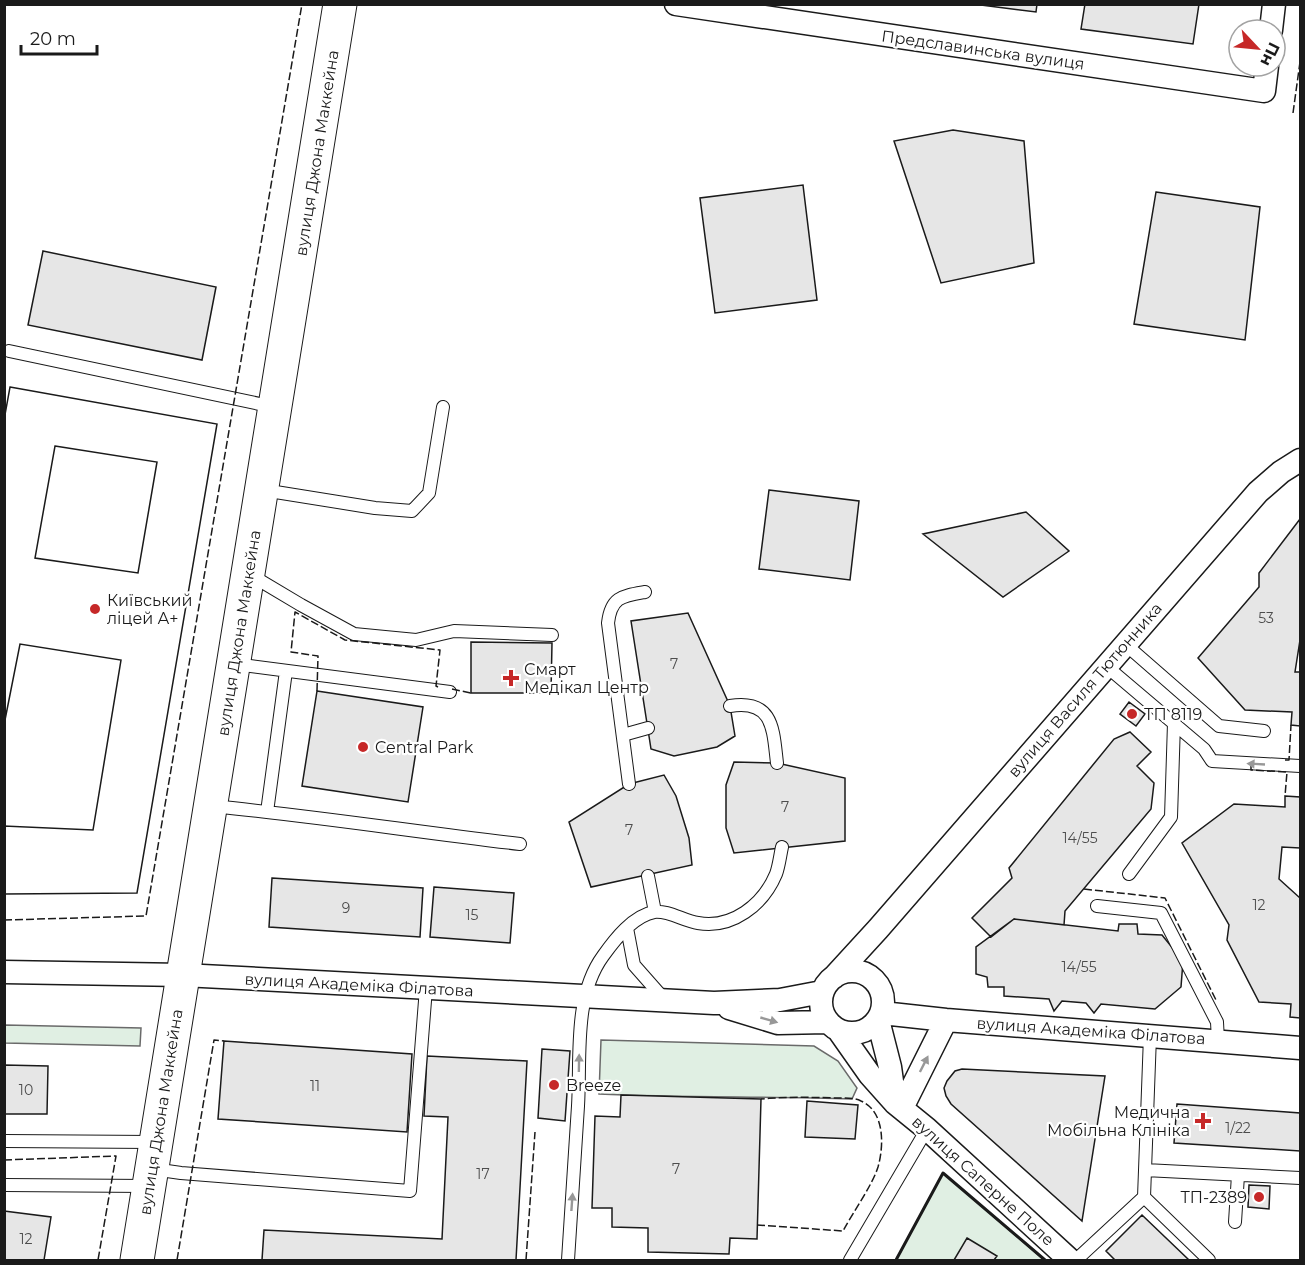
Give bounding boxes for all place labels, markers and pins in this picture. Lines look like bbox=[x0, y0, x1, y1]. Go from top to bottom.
place label: Київський ліцей А+ bbox=[107, 591, 192, 628]
marker: Київський ліцей А+ bbox=[88, 602, 102, 616]
place label: Смарт Медікал Центр bbox=[524, 660, 649, 697]
marker: Смарт Медікал Центр bbox=[502, 669, 520, 687]
place label: ТП 8119 bbox=[1144, 705, 1202, 724]
marker: ТП 8119 bbox=[1125, 707, 1139, 721]
place label: Central Park bbox=[375, 738, 474, 757]
marker: Central Park bbox=[356, 740, 370, 754]
place label: Breeze bbox=[566, 1076, 621, 1095]
marker: Breeze bbox=[547, 1078, 561, 1092]
place label: Медична Мобільна Клініка bbox=[1047, 1103, 1190, 1140]
marker: Медична Мобільна Клініка bbox=[1194, 1112, 1212, 1130]
place label: ТП-2389 bbox=[1180, 1188, 1247, 1207]
marker: ТП-2389 bbox=[1252, 1190, 1266, 1204]

